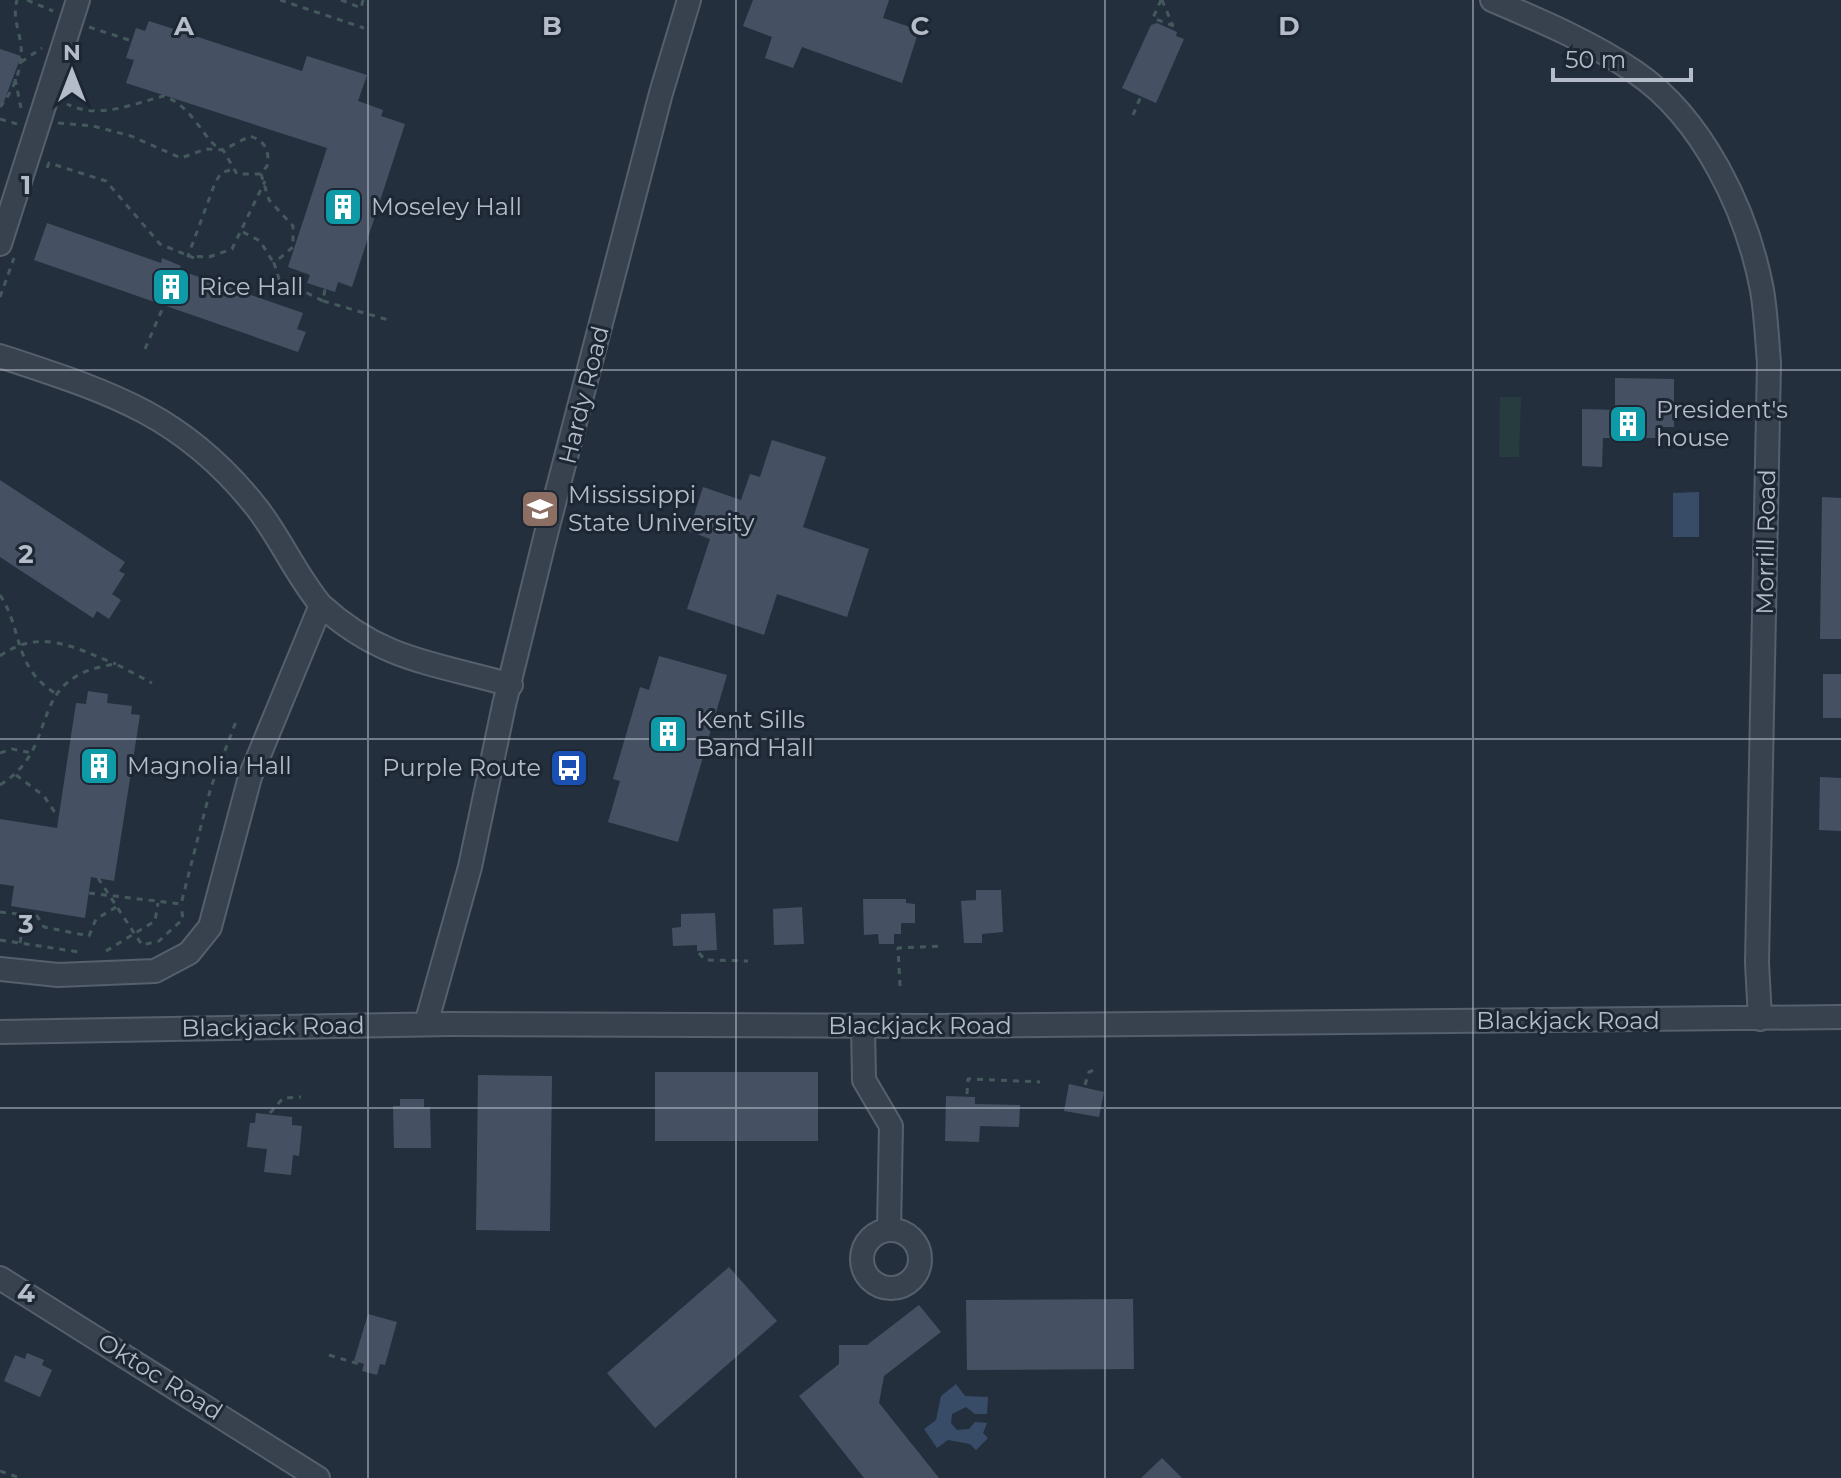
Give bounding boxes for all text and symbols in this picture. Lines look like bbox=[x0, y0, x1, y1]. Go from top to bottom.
text: A bbox=[173, 10, 195, 42]
text: B bbox=[542, 10, 562, 42]
text: C bbox=[911, 10, 930, 42]
text: D bbox=[1278, 10, 1300, 42]
north arrow bbox=[32, 32, 112, 112]
scale bar bbox=[1553, 32, 1691, 82]
text: N bbox=[63, 39, 81, 66]
text: 50 m bbox=[1565, 45, 1626, 74]
text: 1 bbox=[21, 169, 31, 201]
building icon: Moseley Hall bbox=[322, 186, 364, 228]
place label: Moseley Hall bbox=[371, 192, 522, 221]
building icon: Rice Hall bbox=[150, 266, 192, 308]
place label: Rice Hall bbox=[199, 272, 303, 301]
street label: Hardy Road bbox=[552, 323, 615, 467]
place label: President's house bbox=[1656, 395, 1788, 452]
building icon: President's house bbox=[1607, 403, 1649, 445]
street label: Morrill Road bbox=[1750, 469, 1781, 615]
place label: Mississippi State University bbox=[568, 480, 755, 537]
school or university icon: Mississippi State University bbox=[519, 488, 561, 530]
text: 2 bbox=[18, 538, 34, 570]
place label: Kent Sills Band Hall bbox=[696, 705, 814, 762]
building icon: Kent Sills Band Hall bbox=[647, 713, 689, 755]
building icon: Magnolia Hall bbox=[78, 745, 120, 787]
bus stop icon: Purple Route bbox=[548, 747, 590, 789]
place label: Magnolia Hall bbox=[127, 751, 292, 780]
place label: Purple Route bbox=[382, 753, 541, 782]
text: 3 bbox=[17, 908, 34, 940]
street label: Blackjack Road bbox=[1476, 1006, 1660, 1035]
street label: Blackjack Road bbox=[181, 1010, 365, 1043]
street label: Blackjack Road bbox=[828, 1011, 1012, 1040]
text: 4 bbox=[17, 1277, 35, 1309]
street label: Oktoc Road bbox=[93, 1327, 228, 1426]

